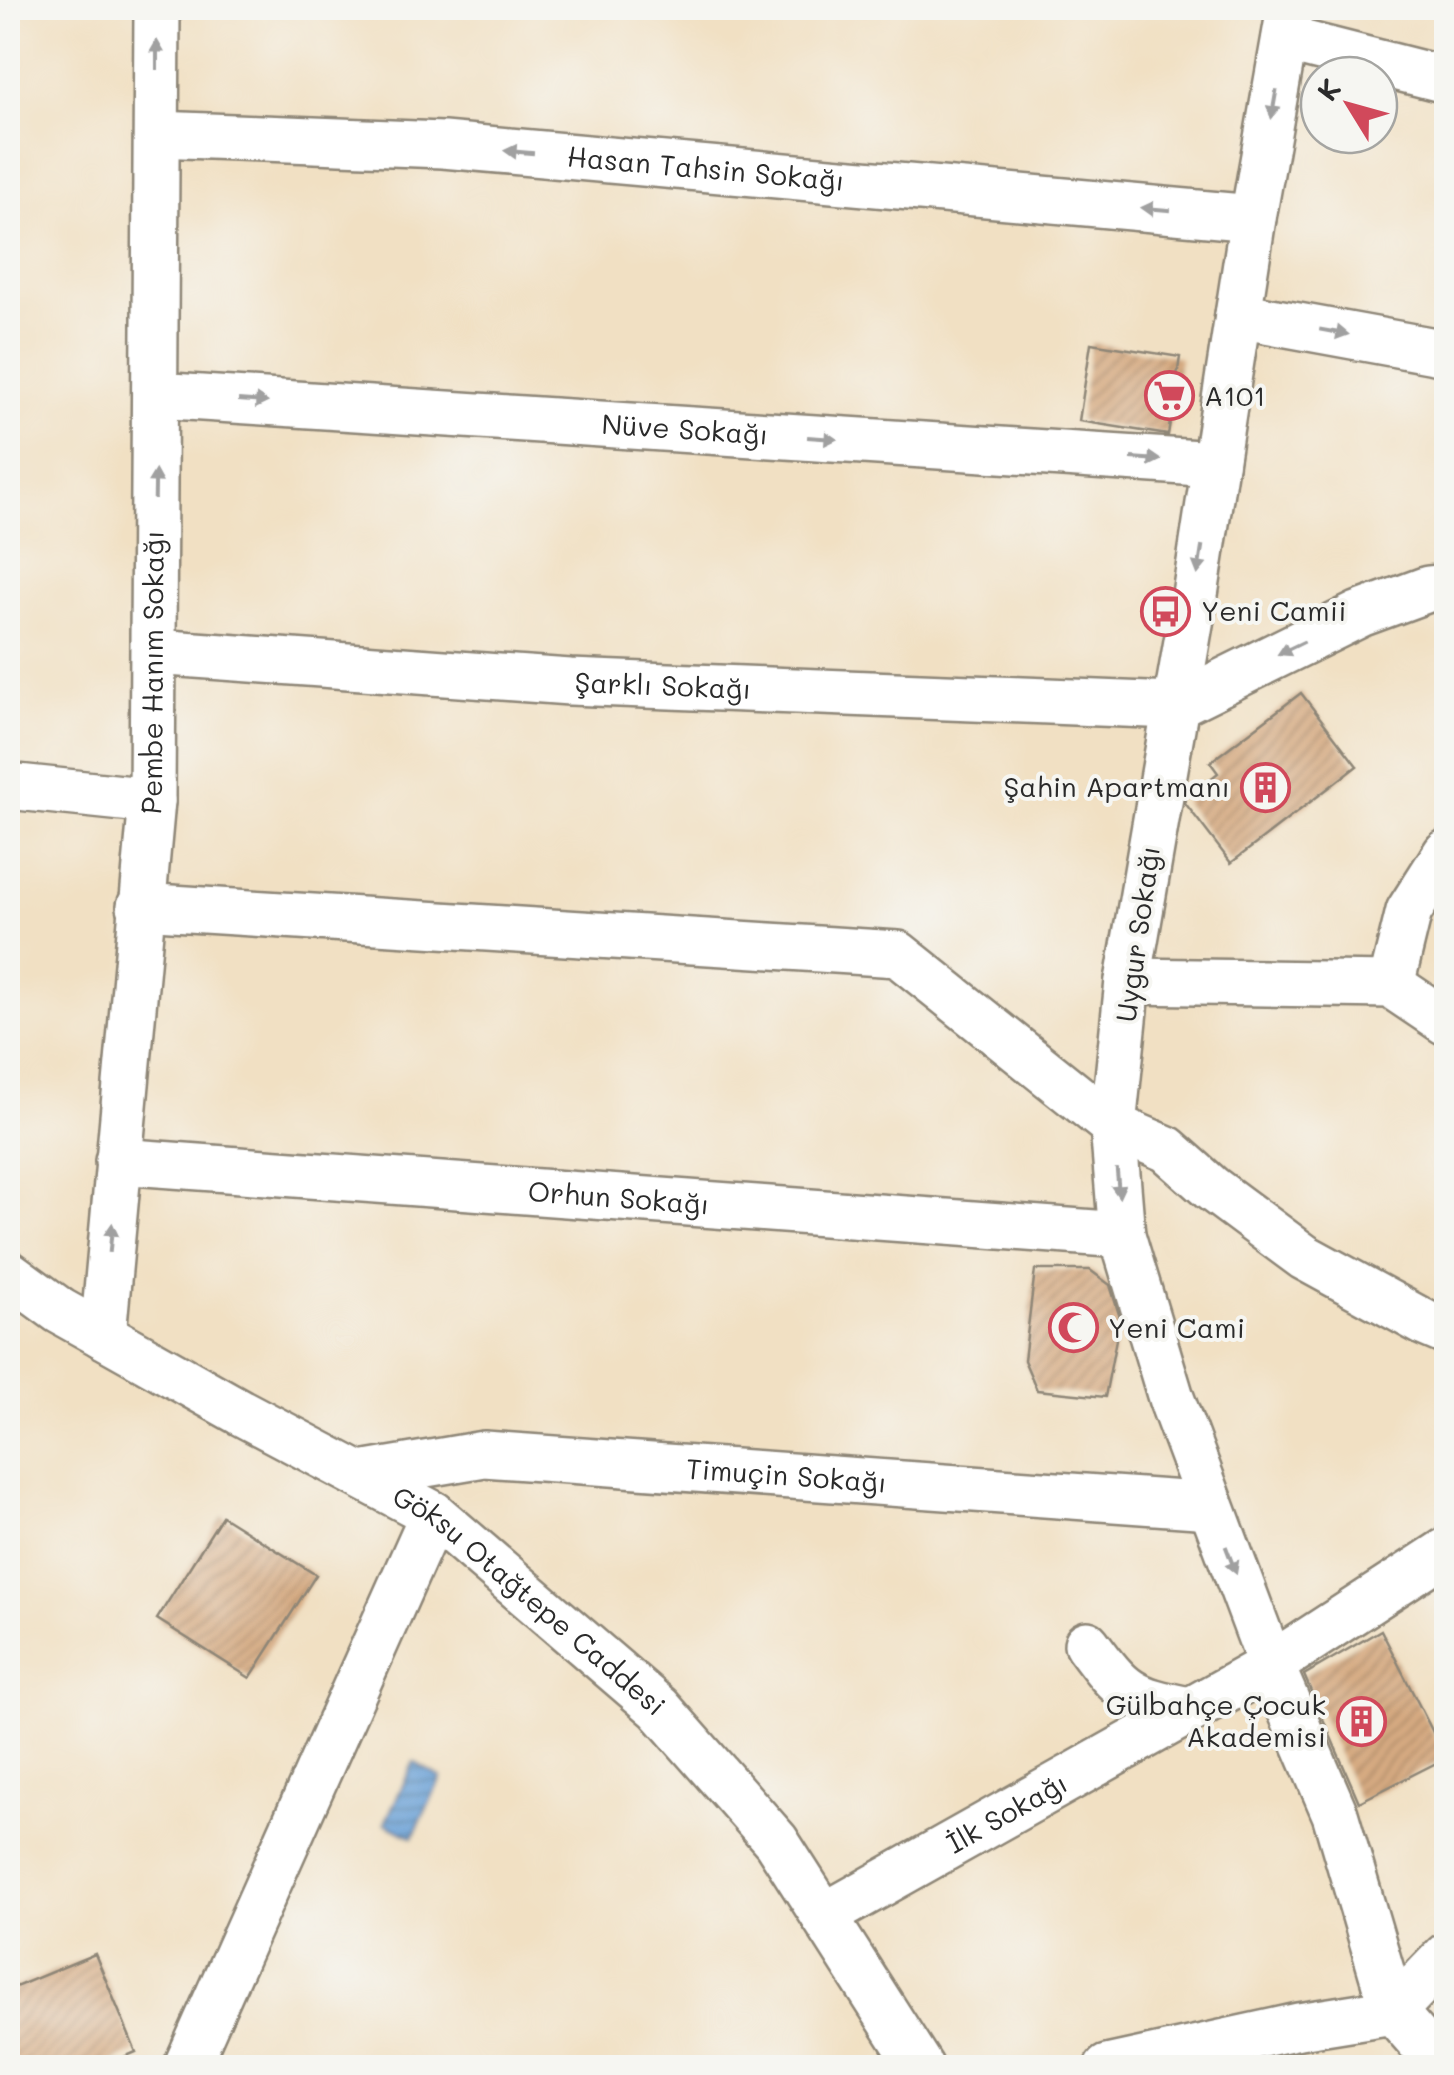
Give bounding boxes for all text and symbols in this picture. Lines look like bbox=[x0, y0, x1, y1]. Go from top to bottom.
one-way arrow bbox=[149, 38, 165, 70]
north arrow bbox=[1299, 55, 1399, 155]
text: K bbox=[1308, 71, 1348, 108]
one-way arrow bbox=[1265, 88, 1281, 119]
street label: Hasan Tahsin Sokağı bbox=[566, 137, 846, 198]
one-way arrow bbox=[502, 143, 534, 159]
one-way arrow bbox=[1140, 200, 1172, 216]
one-way arrow bbox=[1319, 325, 1350, 340]
supermarket icon: A101 bbox=[1143, 370, 1195, 422]
place label: A101 bbox=[1204, 377, 1266, 413]
one-way arrow bbox=[238, 393, 270, 409]
street label: Nüve Sokağı bbox=[601, 405, 769, 452]
one-way arrow bbox=[807, 430, 839, 446]
one-way arrow bbox=[1131, 451, 1163, 467]
one-way arrow bbox=[148, 468, 164, 500]
street label: Pembe Hanım Sokağı bbox=[132, 530, 171, 816]
one-way arrow bbox=[1192, 545, 1208, 577]
bus stop icon: Yeni Camii bbox=[1140, 585, 1192, 637]
place label: Yeni Camii bbox=[1201, 592, 1347, 628]
one-way arrow bbox=[1277, 639, 1306, 656]
street label: Şarklı Sokağı bbox=[574, 663, 752, 706]
building icon: Şahin Apartmanı bbox=[1239, 761, 1291, 813]
place label: Şahin Apartmanı bbox=[1003, 768, 1230, 804]
street label: Uygur Sokağı bbox=[1107, 843, 1167, 1024]
one-way arrow bbox=[1110, 1168, 1126, 1200]
street label: Orhun Sokağı bbox=[527, 1172, 711, 1222]
one-way arrow bbox=[104, 1222, 120, 1254]
mosque icon: Yeni Cami bbox=[1047, 1302, 1099, 1354]
place label: Yeni Cami bbox=[1108, 1309, 1245, 1345]
street label: Timuçin Sokağı bbox=[685, 1450, 888, 1500]
street label: Göksu Otağtepe Caddesi bbox=[387, 1477, 674, 1723]
one-way arrow bbox=[1224, 1546, 1240, 1576]
place label: Gülbahçe Çocuk Akademisi bbox=[1106, 1686, 1326, 1754]
building icon: Gülbahçe Çocuk Akademisi bbox=[1335, 1695, 1387, 1747]
street label: İlk Sokağı bbox=[940, 1764, 1073, 1861]

